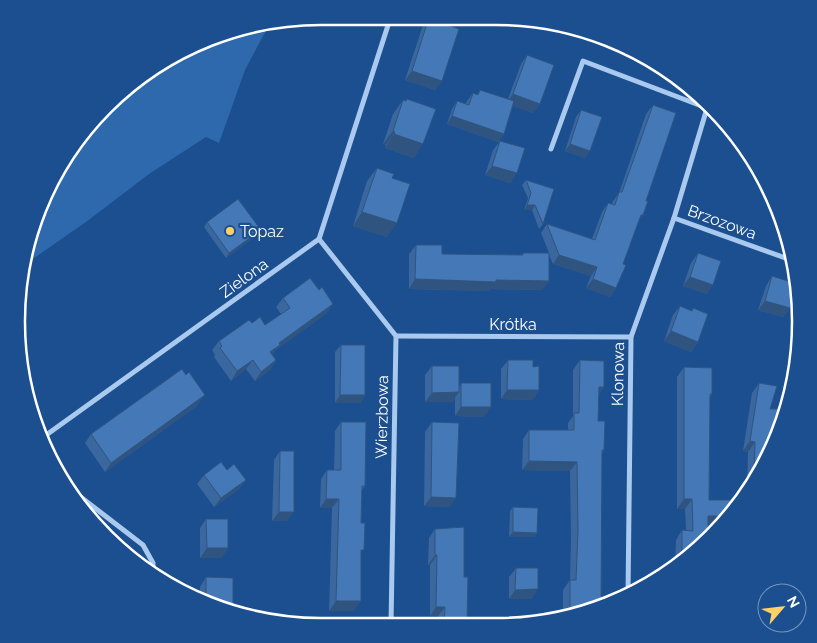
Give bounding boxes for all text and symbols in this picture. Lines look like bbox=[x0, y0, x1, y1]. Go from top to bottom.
street label: Brzozowa bbox=[685, 201, 759, 243]
place label: Topaz bbox=[240, 222, 284, 241]
marker: Topaz bbox=[224, 225, 236, 237]
street label: Zielona bbox=[216, 254, 272, 302]
street label: Krótka bbox=[489, 315, 537, 334]
street label: Klonowa bbox=[608, 342, 628, 406]
street label: Wierzbowa bbox=[372, 375, 392, 459]
north arrow bbox=[757, 583, 807, 633]
text: N bbox=[784, 593, 803, 610]

